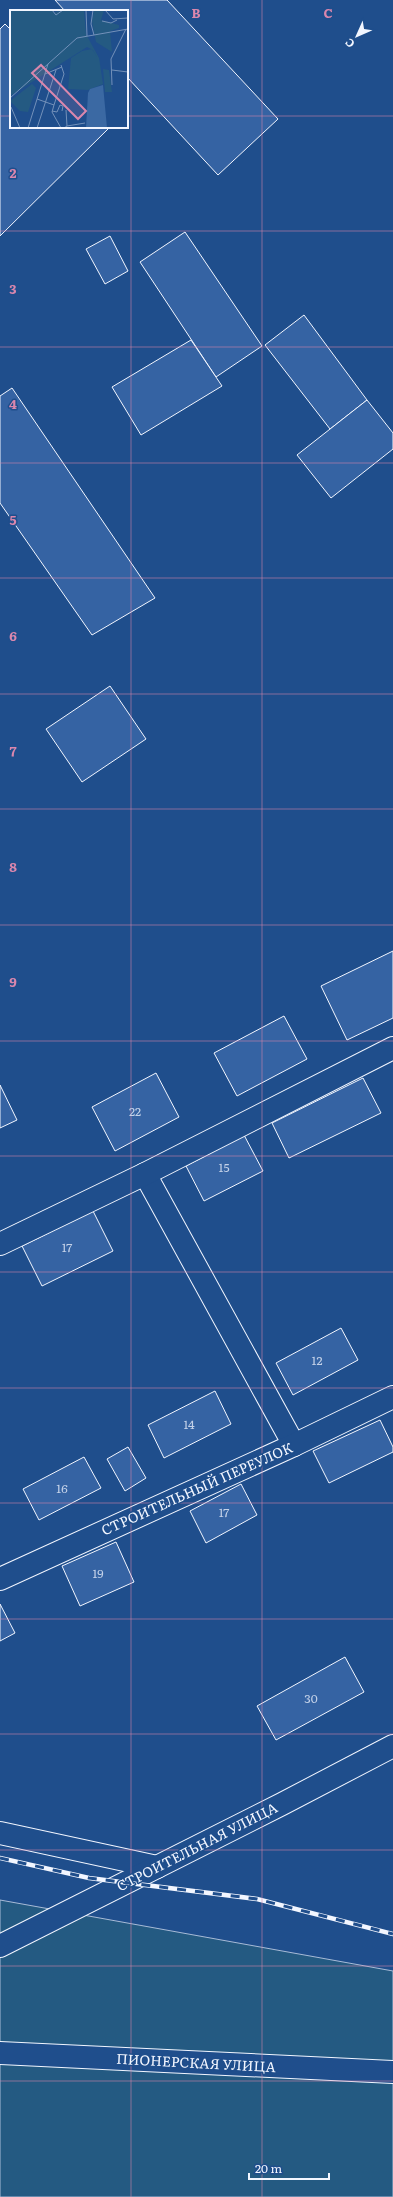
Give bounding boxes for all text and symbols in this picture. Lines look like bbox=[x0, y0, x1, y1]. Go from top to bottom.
text: B bbox=[192, 3, 201, 22]
text: C bbox=[323, 3, 333, 22]
inset map bbox=[10, 10, 128, 128]
north arrow bbox=[337, 16, 377, 56]
text: С bbox=[341, 35, 358, 52]
text: 2 bbox=[10, 163, 17, 182]
text: 3 bbox=[9, 279, 17, 298]
text: 4 bbox=[9, 394, 17, 413]
text: 5 bbox=[9, 510, 17, 529]
text: 6 bbox=[9, 626, 17, 645]
text: 7 bbox=[9, 741, 17, 760]
text: 8 bbox=[9, 857, 17, 876]
text: 9 bbox=[9, 972, 17, 991]
house number: 22 bbox=[129, 1102, 141, 1120]
house number: 15 bbox=[219, 1158, 229, 1176]
house number: 17 bbox=[62, 1238, 72, 1256]
house number: 12 bbox=[312, 1351, 322, 1369]
house number: 14 bbox=[183, 1415, 195, 1433]
street label: СТРОИТЕЛЬНЫЙ ПЕРЕУЛОК bbox=[98, 1436, 296, 1539]
house number: 16 bbox=[56, 1479, 68, 1497]
house number: 17 bbox=[219, 1503, 229, 1521]
house number: 19 bbox=[92, 1564, 104, 1582]
house number: 30 bbox=[304, 1689, 318, 1707]
street label: СТРОИТЕЛЬНАЯ УЛИЦА bbox=[113, 1796, 281, 1895]
street label: ПИОНЕРСКАЯ УЛИЦА bbox=[116, 2048, 277, 2076]
scale bar bbox=[249, 2155, 329, 2181]
text: 20 m bbox=[255, 2159, 282, 2177]

